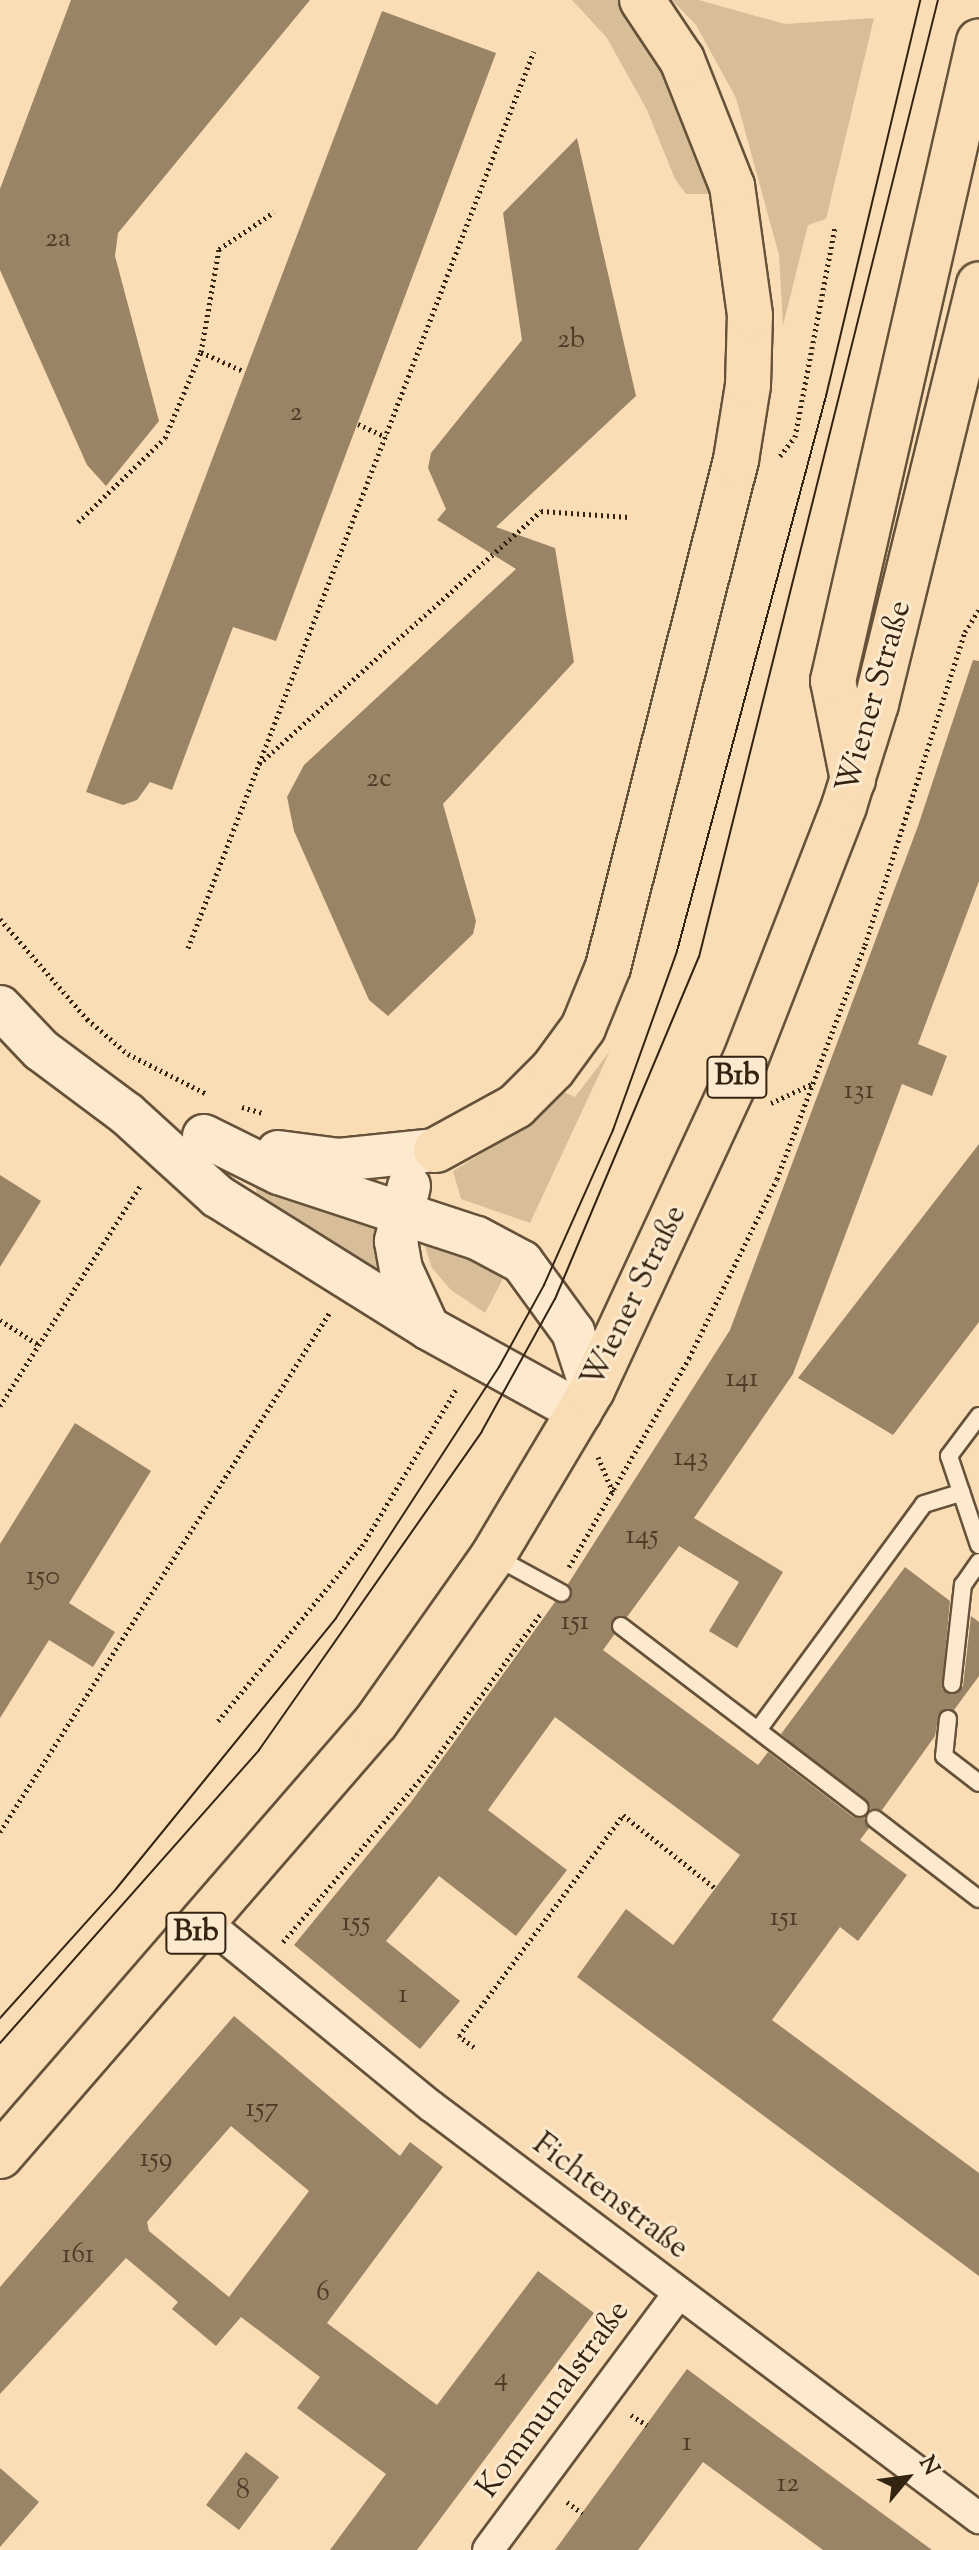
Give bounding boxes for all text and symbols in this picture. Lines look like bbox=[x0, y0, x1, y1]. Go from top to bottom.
house number: 2a bbox=[45, 222, 71, 256]
house number: 2b bbox=[557, 323, 585, 357]
house number: 2 bbox=[289, 396, 303, 430]
street label: Wiener Straße bbox=[829, 596, 921, 798]
house number: 2c bbox=[366, 762, 392, 796]
road number: B1b bbox=[705, 1051, 769, 1103]
house number: 131 bbox=[844, 1074, 874, 1108]
street label: Wiener Straße bbox=[574, 1199, 696, 1395]
house number: 141 bbox=[725, 1362, 759, 1396]
house number: 143 bbox=[674, 1441, 708, 1475]
house number: 145 bbox=[625, 1519, 659, 1553]
house number: 150 bbox=[26, 1560, 60, 1594]
house number: 151 bbox=[561, 1605, 589, 1639]
house number: 151 bbox=[770, 1901, 798, 1935]
house number: 155 bbox=[342, 1906, 370, 1940]
road number: B1b bbox=[164, 1907, 228, 1959]
house number: 1 bbox=[398, 1978, 408, 2012]
house number: 157 bbox=[245, 2092, 279, 2126]
street label: Fichtenstraße bbox=[524, 2126, 696, 2268]
house number: 159 bbox=[140, 2142, 172, 2176]
house number: 161 bbox=[62, 2238, 94, 2272]
house number: 6 bbox=[316, 2276, 330, 2310]
street label: Kommunalstraße bbox=[469, 2294, 639, 2506]
house number: 4 bbox=[494, 2361, 508, 2395]
house number: 1 bbox=[682, 2426, 692, 2460]
north arrow bbox=[867, 2438, 947, 2518]
text: N bbox=[910, 2451, 946, 2482]
house number: 12 bbox=[777, 2467, 799, 2501]
house number: 8 bbox=[236, 2474, 250, 2508]

